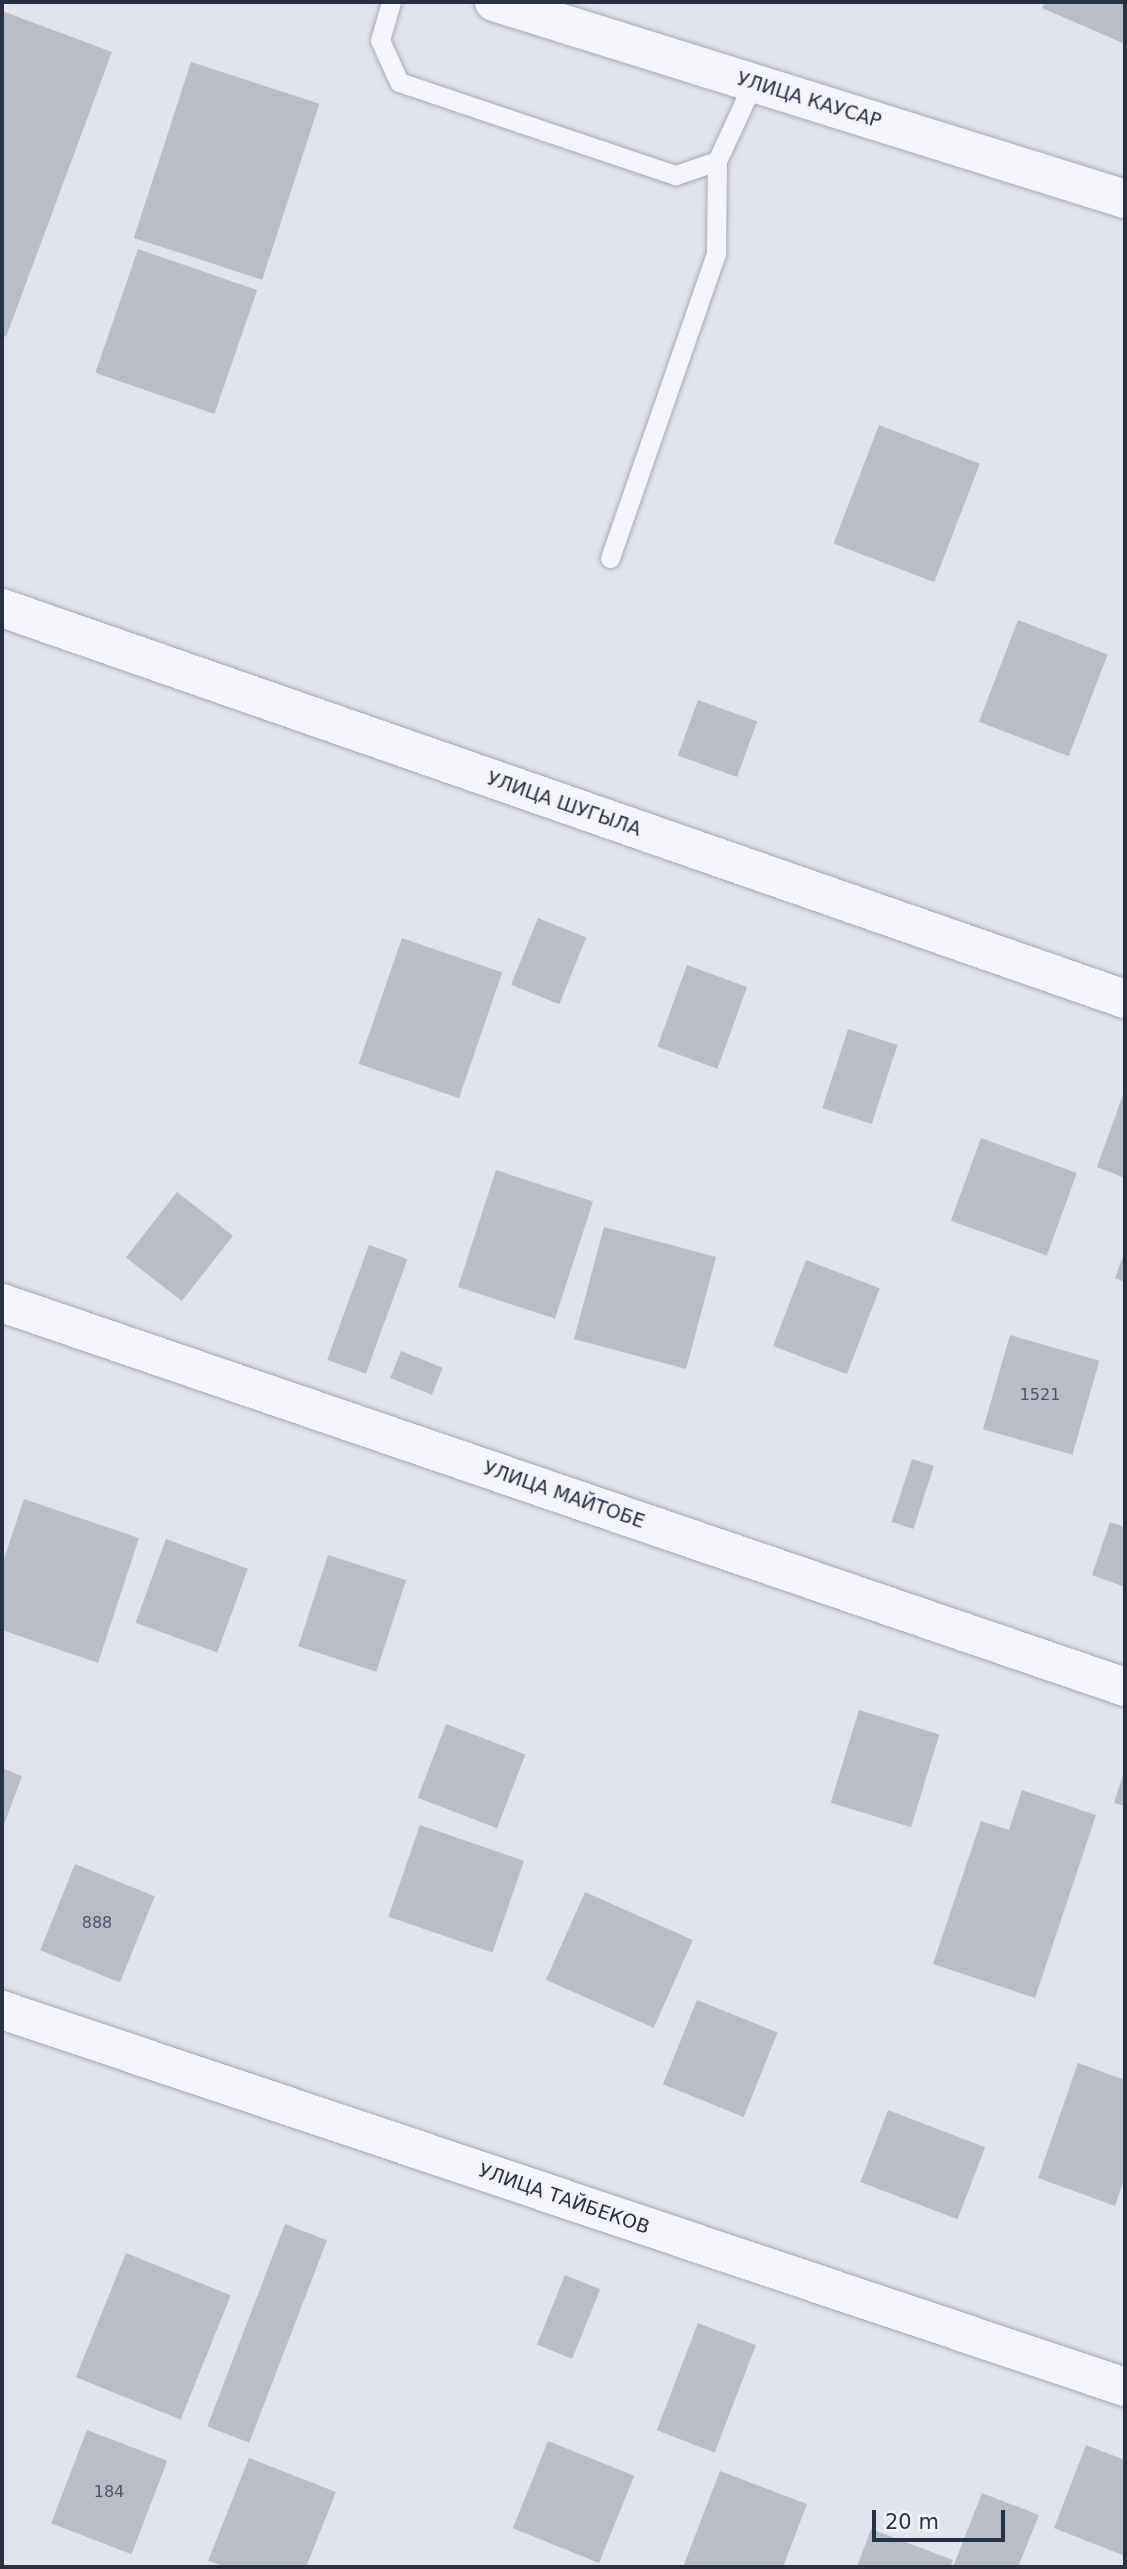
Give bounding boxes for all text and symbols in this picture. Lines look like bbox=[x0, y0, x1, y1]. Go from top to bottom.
street label: УЛИЦА КАУСАР bbox=[734, 67, 884, 133]
street label: УЛИЦА ШУГЫЛА bbox=[484, 767, 644, 841]
house number: 1521 bbox=[1020, 1385, 1060, 1405]
street label: УЛИЦА МАЙТОБЕ bbox=[480, 1457, 648, 1533]
house number: 888 bbox=[82, 1913, 112, 1933]
street label: УЛИЦА ТАЙБЕКОВ bbox=[476, 2159, 652, 2239]
house number: 184 bbox=[94, 2482, 124, 2502]
scale bar bbox=[875, 2496, 1008, 2540]
text: 20 m bbox=[885, 2510, 939, 2534]

